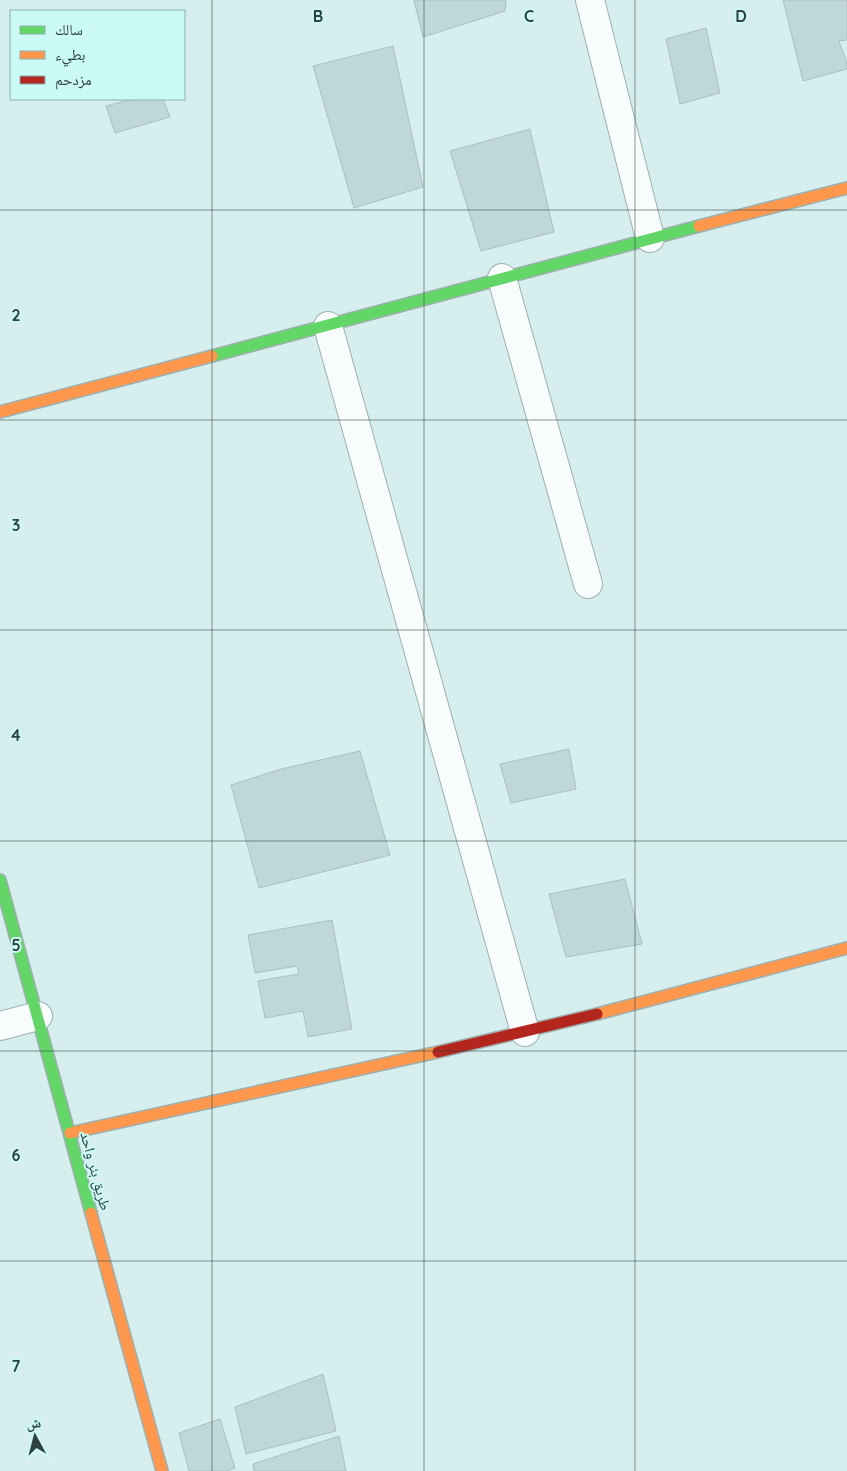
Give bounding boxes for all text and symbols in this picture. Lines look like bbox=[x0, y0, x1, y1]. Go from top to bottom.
text: B bbox=[313, 6, 323, 26]
text: C bbox=[524, 6, 534, 26]
text: D bbox=[735, 6, 747, 26]
legend bbox=[10, 10, 185, 100]
text: سالك bbox=[55, 20, 83, 39]
text: بطيء bbox=[55, 45, 85, 67]
text: مزدحم bbox=[55, 70, 92, 90]
text: 2 bbox=[11, 305, 21, 325]
text: 3 bbox=[12, 515, 20, 535]
text: 4 bbox=[11, 725, 21, 745]
text: 5 bbox=[11, 935, 21, 955]
street label: طريق بئر واحد bbox=[75, 1130, 116, 1213]
text: 6 bbox=[12, 1145, 21, 1165]
text: 7 bbox=[12, 1356, 21, 1376]
north arrow bbox=[10, 1411, 60, 1461]
text: ش bbox=[25, 1413, 42, 1433]

